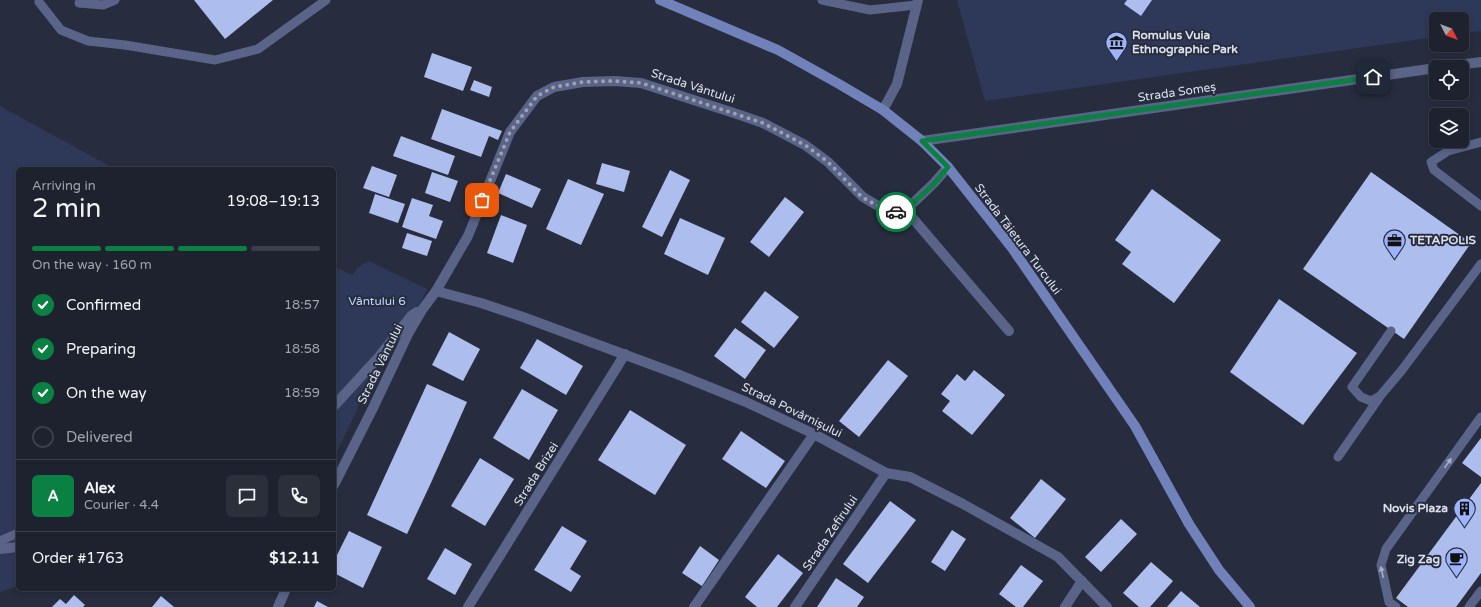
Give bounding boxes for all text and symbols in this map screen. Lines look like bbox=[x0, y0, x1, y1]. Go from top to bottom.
north arrow bbox=[1429, 12, 1469, 52]
map controls bbox=[1429, 12, 1469, 148]
place label: Romulus Vuia Ethnographic Park bbox=[1132, 28, 1238, 57]
museum icon: Romulus Vuia Ethnographic Park bbox=[1104, 29, 1130, 62]
pin bbox=[1356, 60, 1390, 94]
button: locate bbox=[1429, 60, 1469, 100]
street label: Strada Vântului bbox=[649, 66, 737, 106]
icon: home bbox=[1362, 66, 1384, 88]
street label: Strada Someș bbox=[1137, 80, 1217, 104]
button: layers bbox=[1429, 108, 1469, 148]
text: Arriving in bbox=[32, 178, 96, 194]
street label: Strada Tăietura Turcului bbox=[972, 181, 1064, 297]
pin bbox=[465, 183, 499, 217]
icon: bag bbox=[471, 189, 493, 211]
text: 19:08–19:13 bbox=[227, 192, 320, 210]
courier bbox=[876, 192, 916, 232]
text: 2 min bbox=[32, 193, 101, 224]
icon: car bbox=[885, 201, 907, 223]
office icon: TETAPOLIS bbox=[1381, 227, 1407, 260]
place label: TETAPOLIS bbox=[1409, 233, 1477, 247]
text: On the way · 160 m bbox=[32, 257, 152, 273]
icon: check bbox=[32, 294, 54, 316]
park label: Vântului 6 bbox=[348, 294, 406, 308]
text: Confirmed bbox=[66, 296, 141, 314]
text: 18:57 bbox=[284, 297, 320, 313]
street label: Strada Vântului bbox=[355, 322, 405, 406]
icon: check bbox=[32, 338, 54, 360]
text: Preparing bbox=[66, 340, 136, 358]
text: 18:58 bbox=[284, 341, 320, 357]
street label: Strada Povârnișului bbox=[740, 380, 844, 440]
icon: check bbox=[32, 382, 54, 404]
text: On the way bbox=[66, 384, 146, 402]
text: 18:59 bbox=[284, 385, 320, 401]
text: Delivered bbox=[66, 428, 133, 446]
street label: Strada Brizei bbox=[511, 440, 561, 508]
one-way arrow bbox=[1444, 458, 1452, 468]
button: chat bbox=[226, 475, 268, 517]
button: phone bbox=[278, 475, 320, 517]
text: Alex bbox=[84, 479, 115, 497]
text: A bbox=[47, 487, 59, 505]
street label: Strada Zefirului bbox=[800, 493, 860, 573]
building icon: Novis Plaza bbox=[1451, 495, 1477, 528]
text: Courier · 4.4 bbox=[84, 497, 159, 513]
place label: Novis Plaza bbox=[1383, 501, 1448, 515]
cafe icon: Zig Zag bbox=[1443, 546, 1469, 579]
text: Order #1763 bbox=[32, 549, 124, 567]
text: $12.11 bbox=[269, 549, 320, 567]
place label: Zig Zag bbox=[1397, 552, 1440, 567]
one-way arrow bbox=[1379, 566, 1385, 578]

